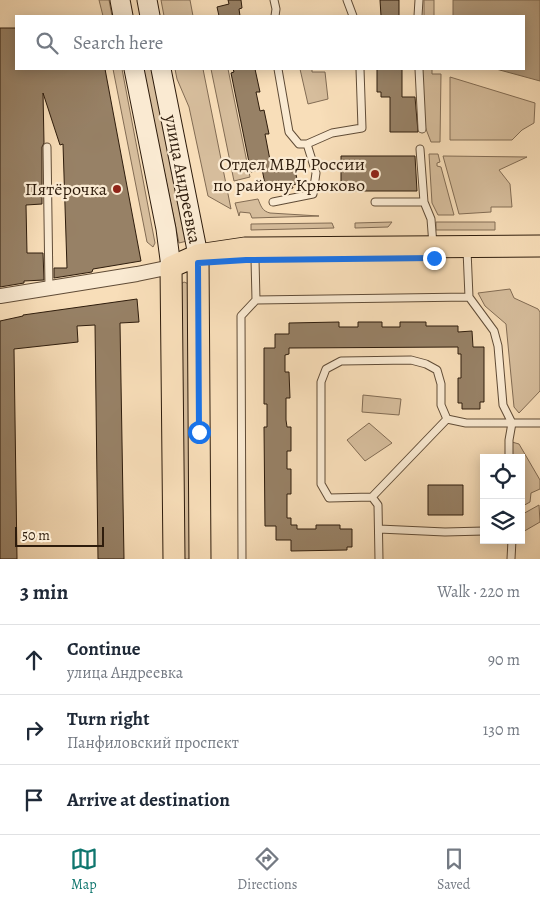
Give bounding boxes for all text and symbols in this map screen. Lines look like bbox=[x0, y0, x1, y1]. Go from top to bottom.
search box bbox=[15, 15, 525, 70]
icon: search bbox=[33, 29, 61, 57]
text: Search here bbox=[73, 30, 163, 56]
street label: улица Андреевка bbox=[159, 112, 207, 246]
place label: Отдел МВД России по району Крюково bbox=[213, 152, 365, 197]
marker: Отдел МВД России по району Крюково bbox=[369, 168, 381, 180]
place label: Пятёрочка bbox=[25, 177, 108, 201]
marker: Пятёрочка bbox=[111, 183, 123, 195]
route end bbox=[423, 247, 446, 270]
route start bbox=[188, 421, 211, 444]
map controls bbox=[480, 454, 525, 544]
button: locate bbox=[480, 454, 525, 499]
button: layers bbox=[480, 499, 525, 544]
scale bar bbox=[15, 524, 104, 547]
text: 50 m bbox=[22, 526, 50, 545]
text: 3 min bbox=[20, 578, 68, 606]
text: Walk · 220 m bbox=[437, 581, 520, 603]
text: Continue bbox=[67, 636, 141, 662]
icon: ahead bbox=[20, 646, 48, 674]
text: 90 m bbox=[488, 649, 520, 671]
text: улица Андреевка bbox=[67, 662, 183, 684]
text: Turn right bbox=[67, 706, 149, 732]
icon: right bbox=[20, 716, 48, 744]
text: 130 m bbox=[483, 719, 520, 741]
text: Панфиловский проспект bbox=[67, 732, 239, 754]
icon: arrive bbox=[20, 786, 48, 814]
text: Arrive at destination bbox=[67, 787, 230, 813]
tab: Map bbox=[70, 845, 98, 894]
tab: Directions bbox=[237, 845, 297, 894]
tab: Saved bbox=[437, 845, 470, 894]

